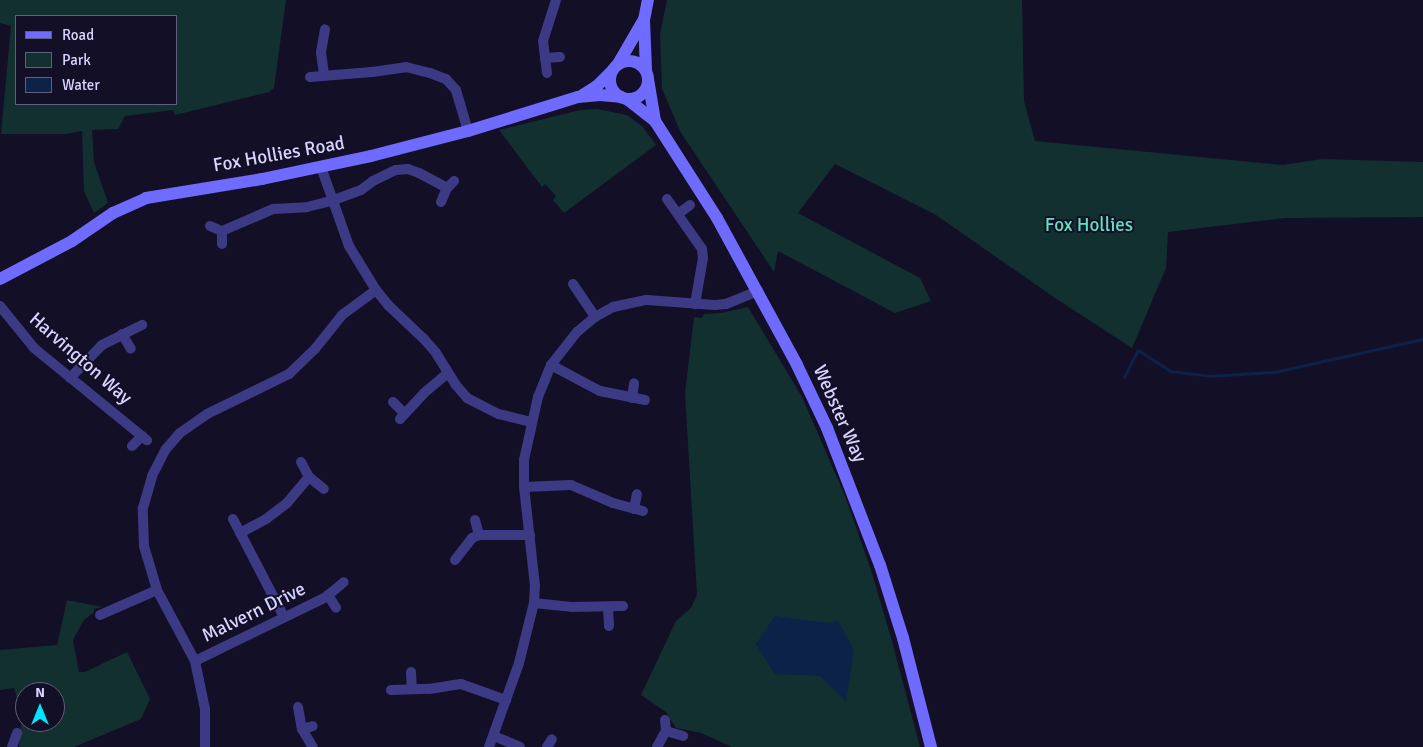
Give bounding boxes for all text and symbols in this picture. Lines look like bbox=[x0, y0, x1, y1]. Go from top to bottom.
legend bbox=[15, 15, 178, 105]
text: Road bbox=[62, 26, 94, 44]
text: Park bbox=[62, 51, 91, 69]
text: Water bbox=[62, 76, 100, 94]
street label: Fox Hollies Road bbox=[211, 132, 347, 178]
park label: Fox Hollies bbox=[1045, 215, 1133, 237]
street label: Harvington Way bbox=[24, 308, 136, 410]
street label: Webster Way bbox=[807, 362, 871, 466]
street label: Malvern Drive bbox=[199, 578, 309, 648]
north arrow bbox=[15, 682, 65, 732]
text: N bbox=[35, 684, 45, 701]

